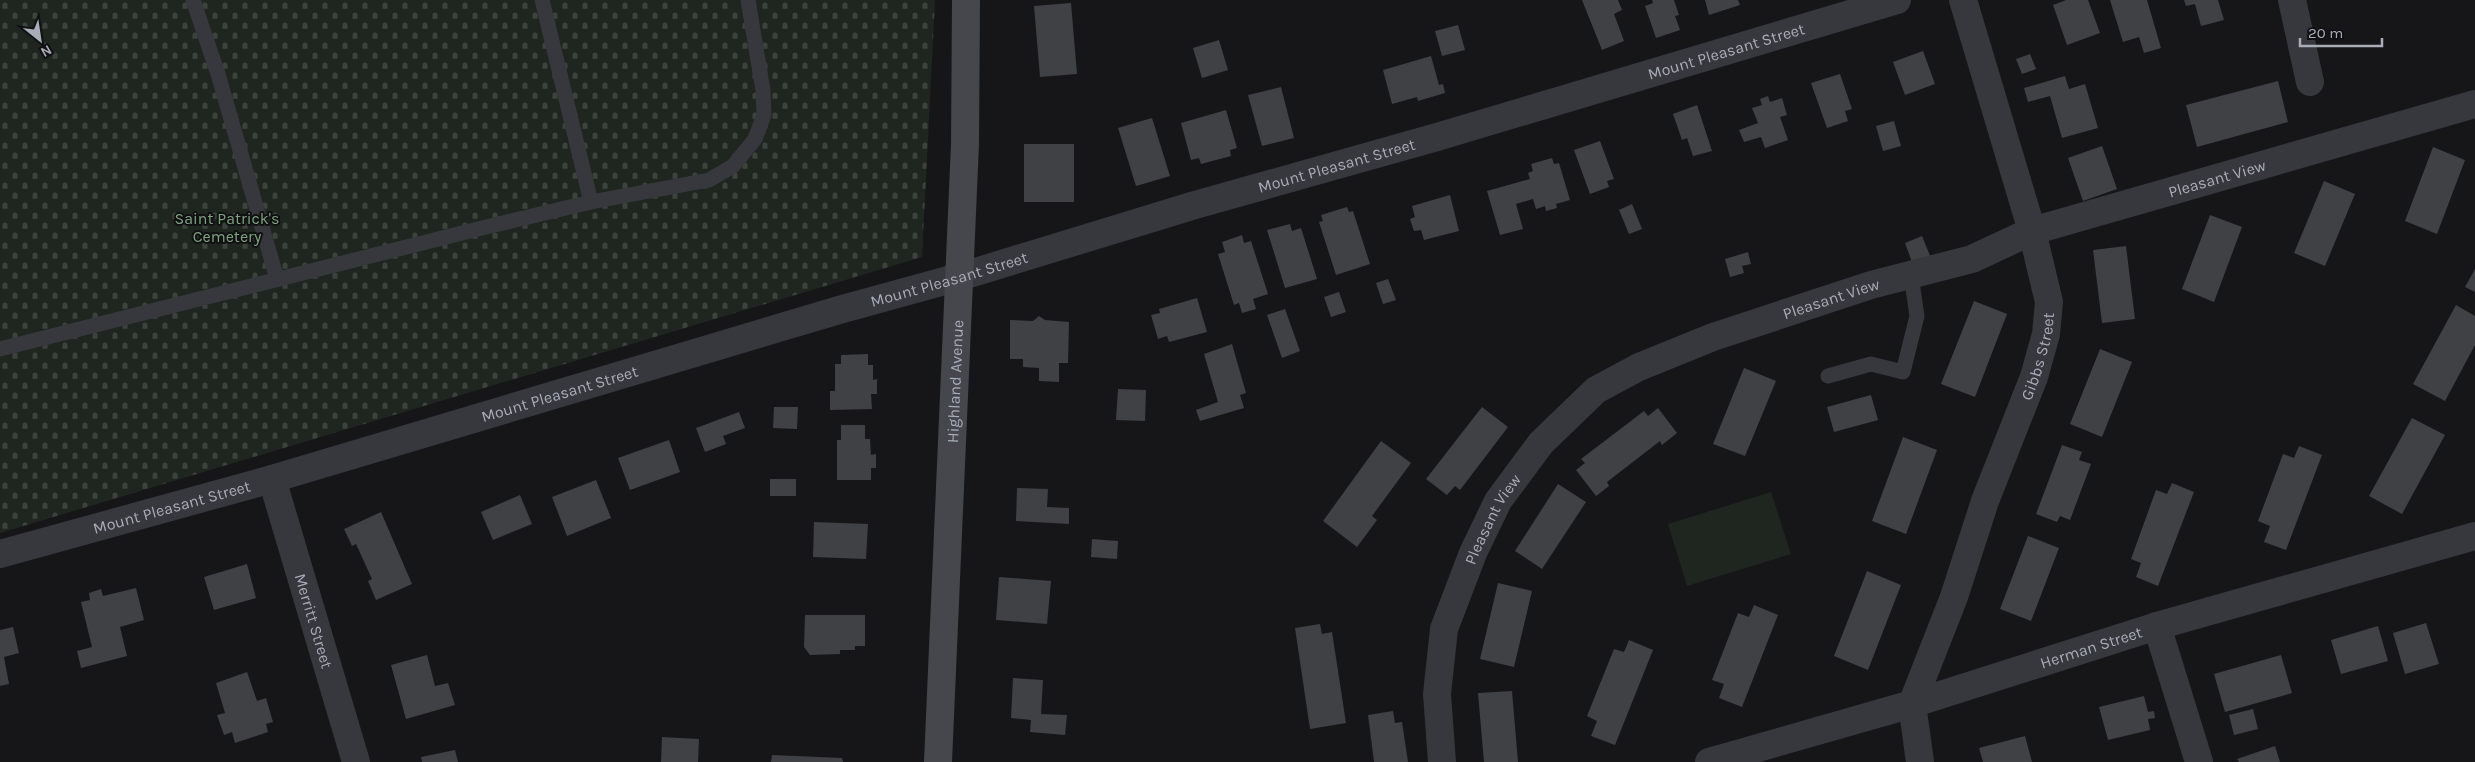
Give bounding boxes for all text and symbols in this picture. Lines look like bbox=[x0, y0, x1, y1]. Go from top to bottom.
north arrow bbox=[15, 15, 65, 65]
scale bar bbox=[2300, 15, 2382, 47]
street label: Mount Pleasant Street bbox=[1646, 19, 1807, 84]
text: 20 m bbox=[2308, 24, 2343, 42]
text: N bbox=[38, 41, 55, 61]
street label: Mount Pleasant Street bbox=[1256, 135, 1417, 197]
street label: Pleasant View bbox=[2166, 155, 2268, 201]
park label: Saint Patrick's Cemetery bbox=[175, 209, 279, 246]
street label: Mount Pleasant Street bbox=[868, 248, 1030, 311]
street label: Pleasant View bbox=[1780, 274, 1882, 323]
street label: Gibbs Street bbox=[2017, 311, 2058, 403]
street label: Highland Avenue bbox=[943, 319, 967, 443]
street label: Mount Pleasant Street bbox=[479, 362, 640, 426]
street label: Pleasant View bbox=[1461, 470, 1525, 567]
street label: Mount Pleasant Street bbox=[91, 476, 253, 538]
street label: Merritt Street bbox=[291, 571, 337, 671]
street label: Herman Street bbox=[2038, 622, 2145, 673]

